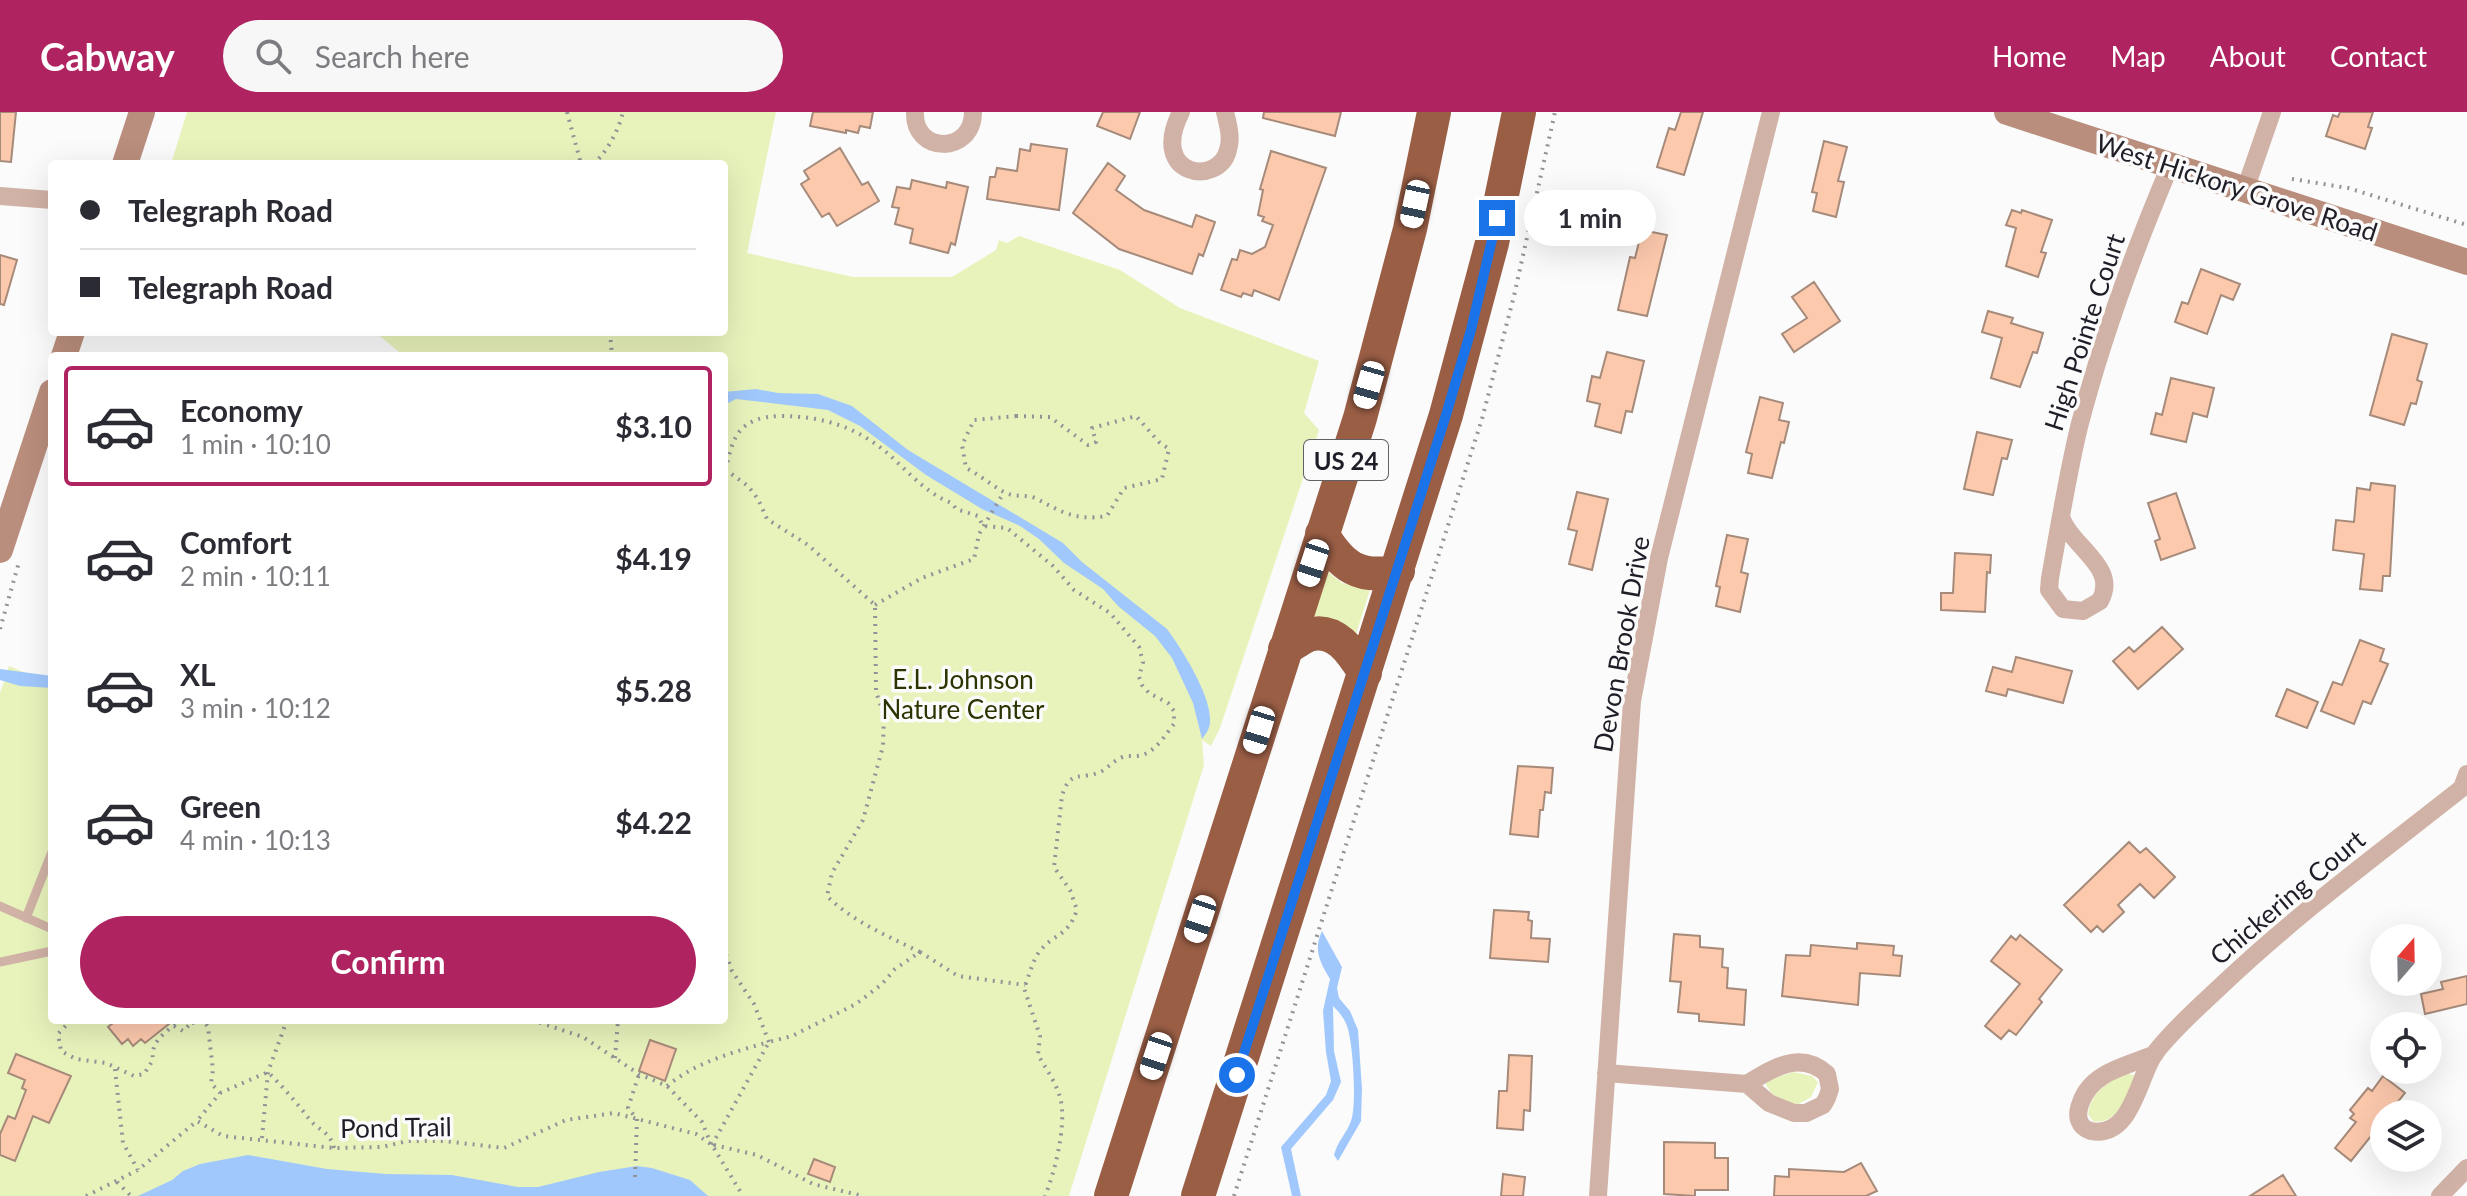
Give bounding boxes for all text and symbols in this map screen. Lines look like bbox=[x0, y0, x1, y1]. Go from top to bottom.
search box bbox=[223, 20, 783, 92]
text: Cabway bbox=[40, 33, 175, 79]
icon: search bbox=[251, 34, 295, 78]
text: Search here bbox=[315, 38, 470, 74]
text: Home bbox=[1992, 39, 2067, 73]
text: Map bbox=[2111, 39, 2166, 73]
text: About bbox=[2210, 39, 2286, 73]
text: Contact bbox=[2330, 39, 2427, 73]
street label: West Hickory Grove Road bbox=[2092, 126, 2382, 248]
car bbox=[1398, 178, 1432, 230]
callout: 1 min bbox=[1525, 190, 1657, 246]
text: Telegraph Road bbox=[128, 192, 333, 228]
route end bbox=[1479, 200, 1515, 236]
text: 1 min bbox=[1558, 202, 1622, 234]
street label: High Pointe Court bbox=[2037, 229, 2131, 435]
text: Telegraph Road bbox=[128, 269, 333, 305]
car bbox=[1351, 359, 1387, 411]
icon: car bbox=[84, 390, 156, 462]
text: Economy bbox=[180, 392, 303, 428]
text: $3.10 bbox=[615, 408, 692, 444]
text: 1 min · 10:10 bbox=[180, 428, 331, 460]
road number: US 24 bbox=[1304, 440, 1388, 480]
icon: car bbox=[84, 522, 156, 594]
text: Comfort bbox=[180, 524, 292, 560]
street label: Devon Brook Drive bbox=[1586, 533, 1656, 755]
car bbox=[1294, 536, 1332, 590]
text: $4.19 bbox=[615, 540, 692, 576]
text: 2 min · 10:11 bbox=[180, 560, 331, 592]
icon: car bbox=[84, 654, 156, 726]
text: XL bbox=[180, 656, 216, 692]
park label: E.L. Johnson Nature Center bbox=[882, 663, 1045, 725]
text: $5.28 bbox=[615, 672, 692, 708]
text: 3 min · 10:12 bbox=[180, 692, 331, 724]
car bbox=[1241, 704, 1277, 756]
icon: car bbox=[84, 786, 156, 858]
text: Green bbox=[180, 788, 261, 824]
text: $4.22 bbox=[615, 804, 692, 840]
street label: Chickering Court bbox=[2203, 823, 2371, 971]
text: 4 min · 10:13 bbox=[180, 824, 331, 856]
car bbox=[1181, 892, 1219, 946]
button: Confirm bbox=[80, 916, 696, 1008]
north arrow bbox=[2370, 924, 2442, 996]
map controls bbox=[2370, 924, 2442, 1172]
button: locate bbox=[2370, 1012, 2442, 1084]
car bbox=[1137, 1029, 1175, 1083]
route start bbox=[1219, 1057, 1255, 1093]
button: layers bbox=[2370, 1100, 2442, 1172]
street label: Pond Trail bbox=[340, 1110, 452, 1144]

